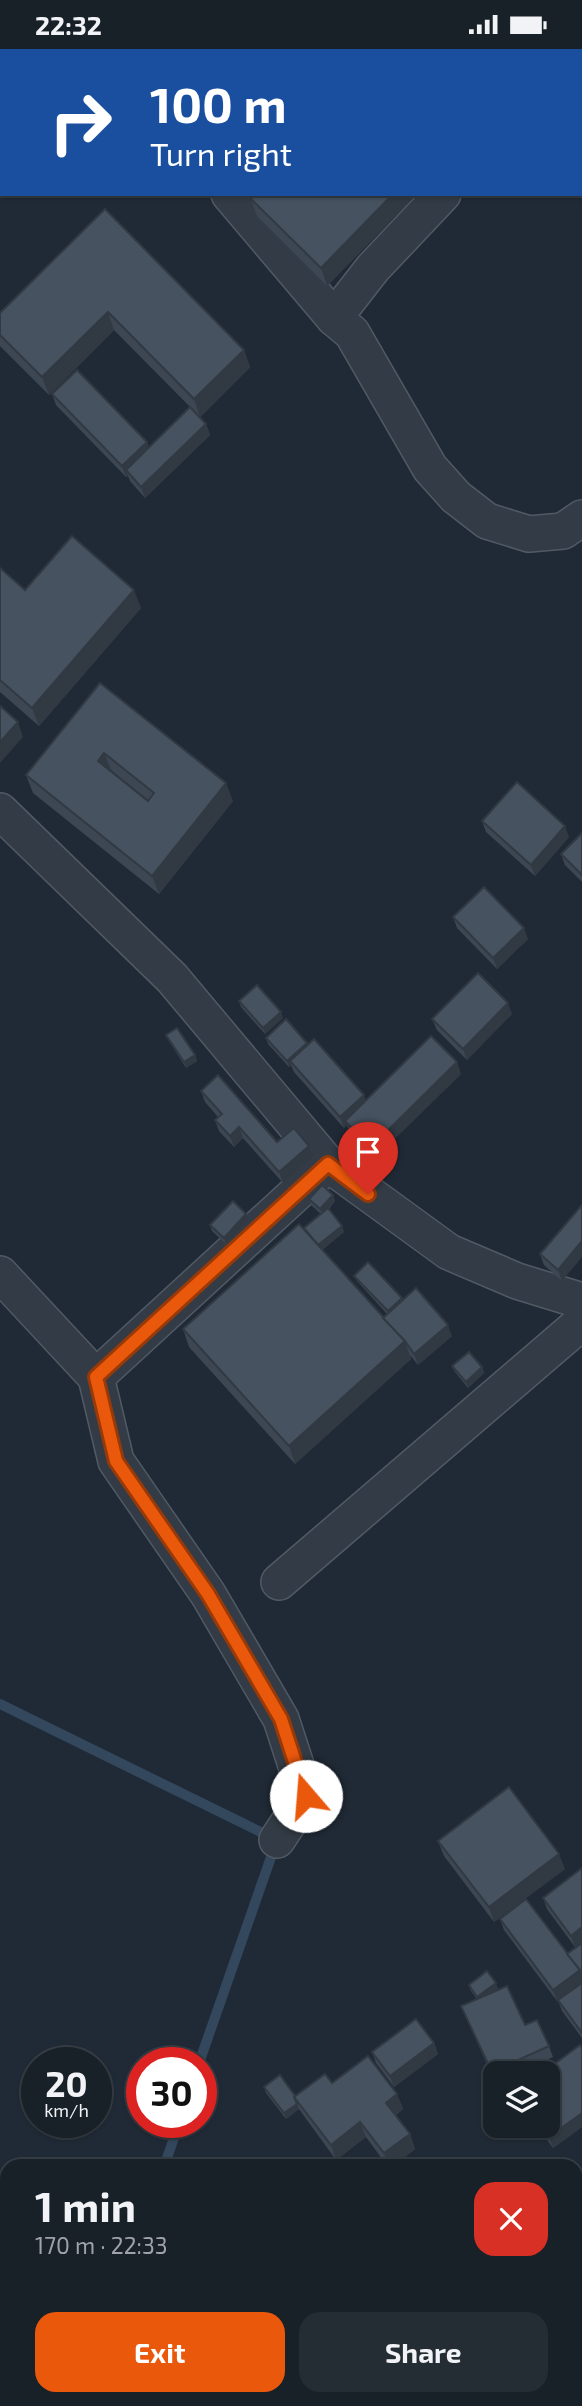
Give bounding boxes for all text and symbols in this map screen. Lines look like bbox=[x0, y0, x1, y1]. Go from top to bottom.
text: 22:32 bbox=[35, 9, 102, 40]
text: 100 m bbox=[150, 74, 287, 133]
icon: right bbox=[35, 77, 126, 168]
text: Turn right bbox=[150, 134, 292, 172]
pin bbox=[338, 1122, 398, 1194]
icon: arrive bbox=[349, 1133, 387, 1171]
position arrow bbox=[269, 1759, 343, 1833]
speed limit sign: 30 bbox=[126, 2047, 217, 2138]
map controls bbox=[483, 2061, 560, 2138]
button: layers bbox=[483, 2061, 560, 2138]
text: 20 bbox=[45, 2062, 88, 2104]
text: km/h bbox=[44, 2099, 89, 2121]
text: 1 min bbox=[35, 2180, 136, 2230]
button: close bbox=[474, 2182, 548, 2256]
text: 170 m · 22:33 bbox=[35, 2231, 168, 2259]
button: Exit bbox=[35, 2312, 285, 2392]
button: Share bbox=[299, 2312, 548, 2392]

